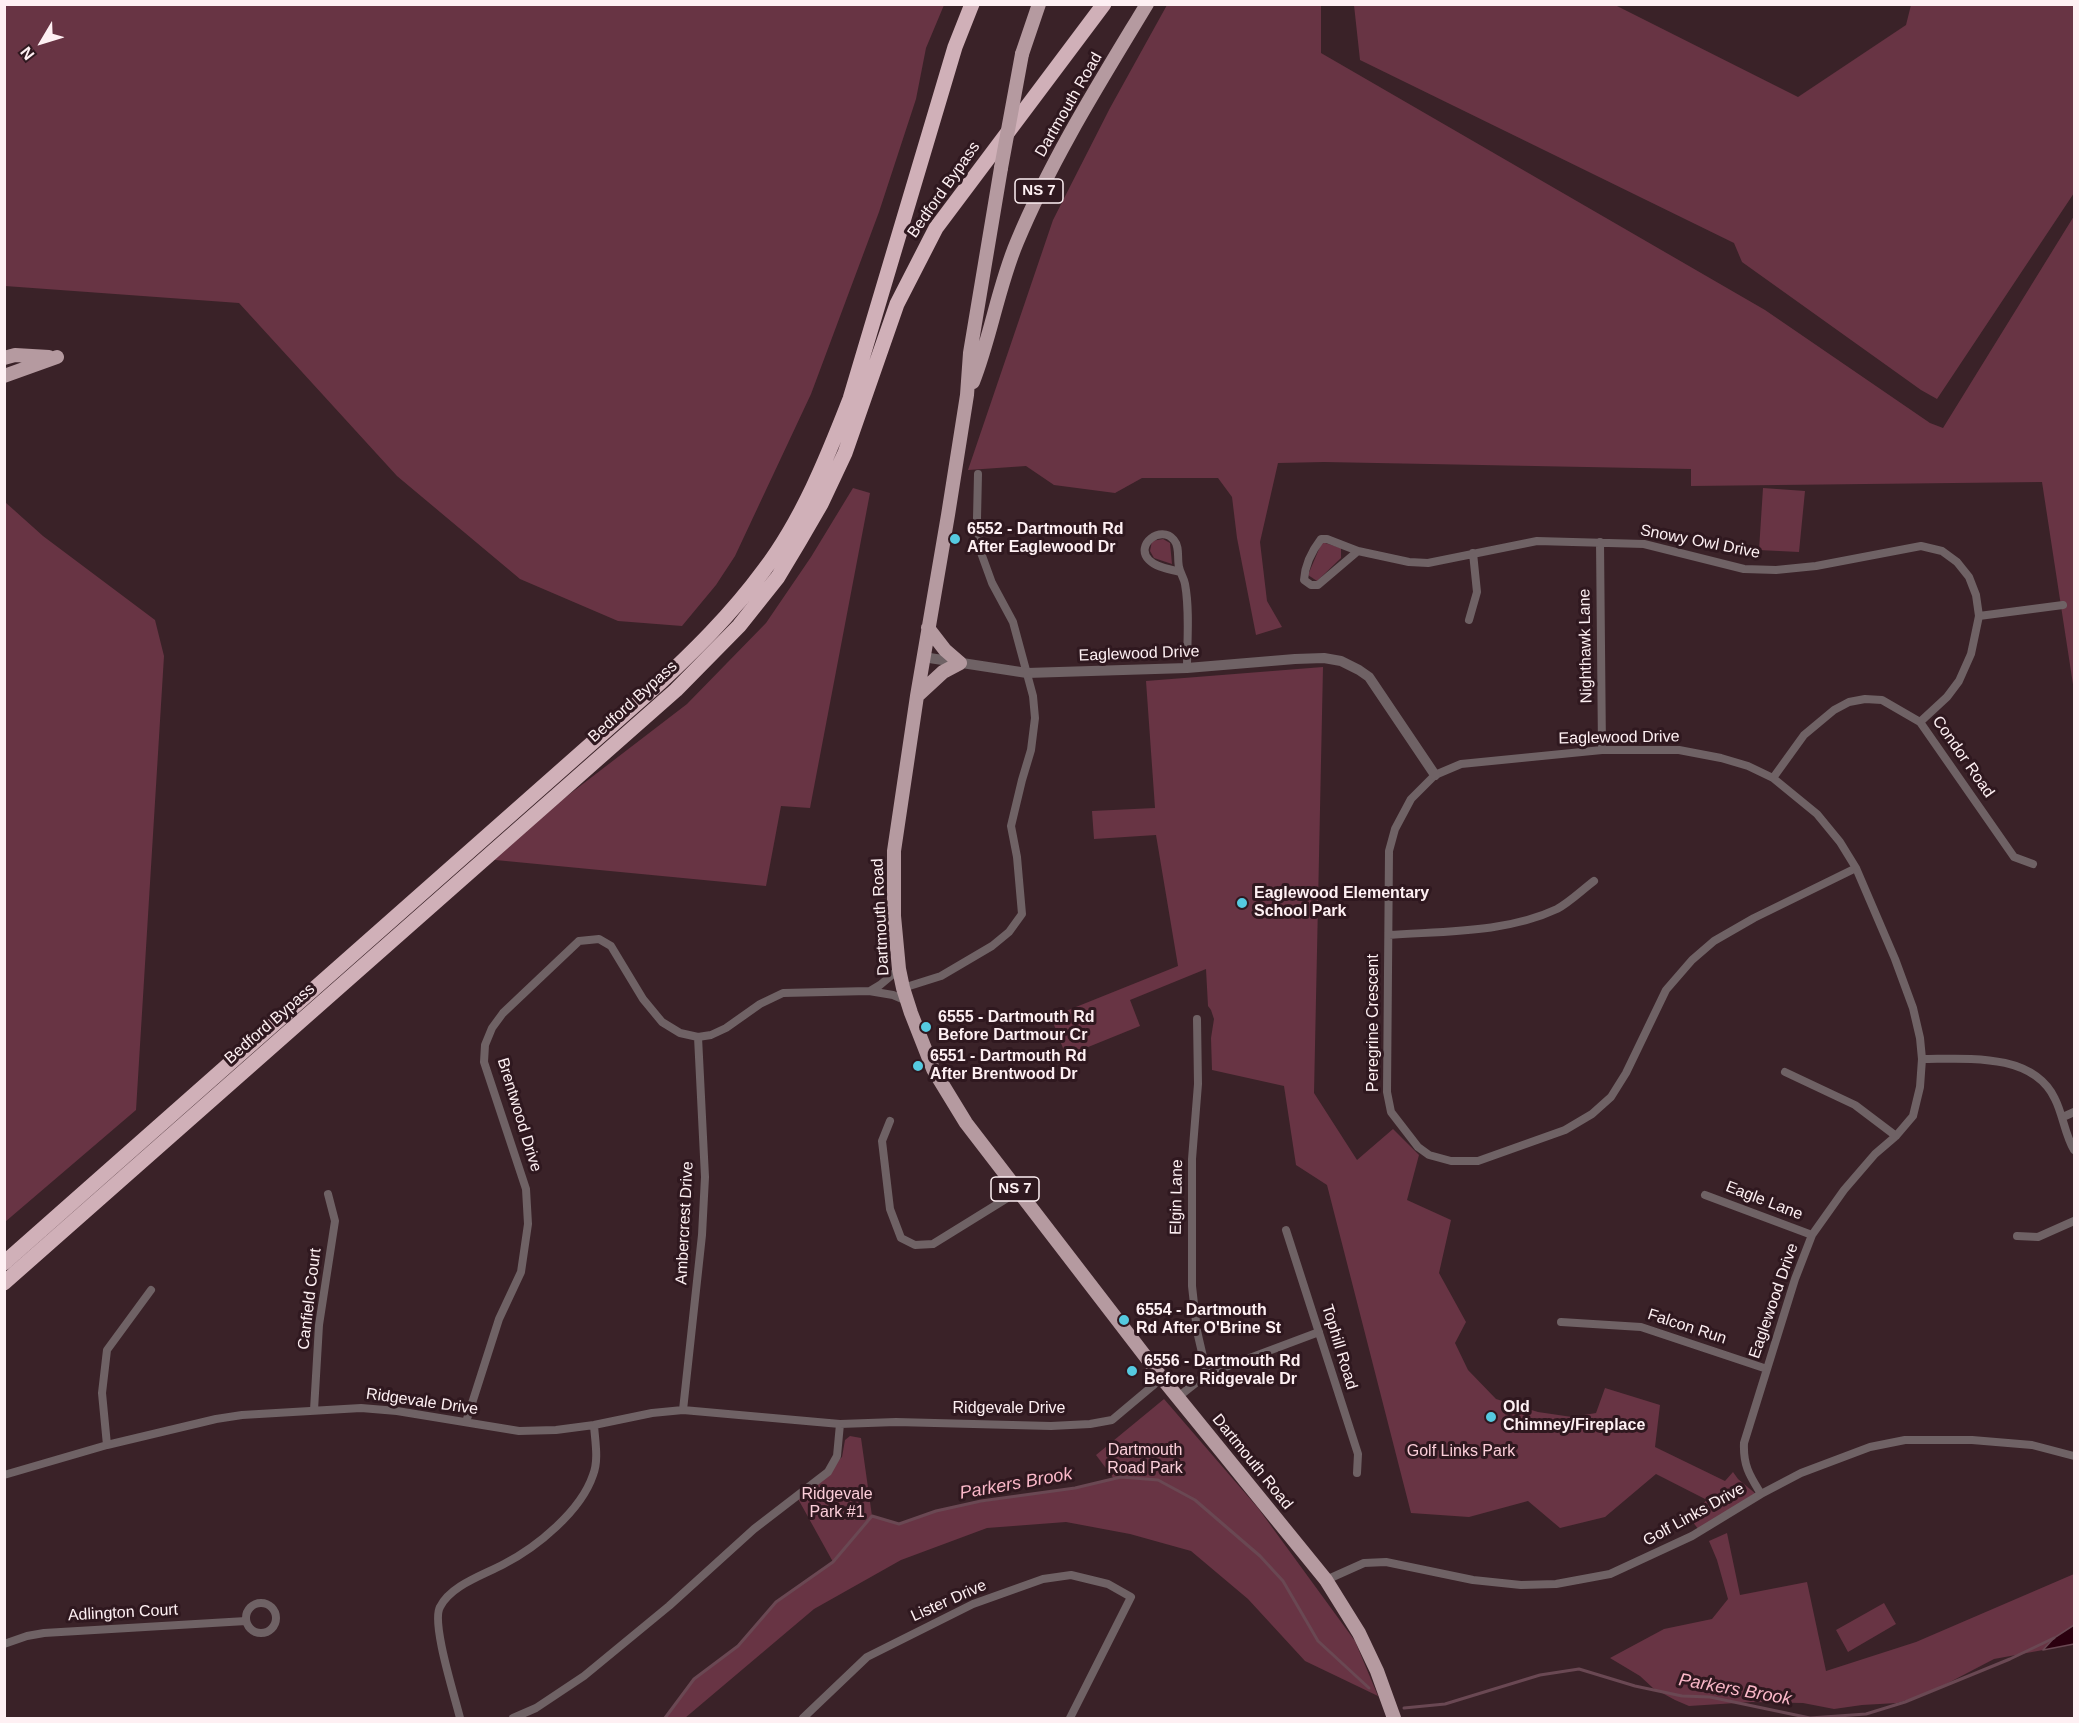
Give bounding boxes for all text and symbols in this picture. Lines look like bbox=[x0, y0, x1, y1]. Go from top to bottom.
north arrow bbox=[12, 12, 72, 72]
text: N bbox=[17, 44, 38, 63]
street label: Dartmouth Road bbox=[1031, 49, 1107, 161]
street label: Bedford Bypass bbox=[904, 138, 984, 242]
road number: NS 7 bbox=[1015, 179, 1063, 203]
place label: 6552 - Dartmouth Rd After Eaglewood Dr bbox=[967, 520, 1123, 558]
street label: Snowy Owl Drive bbox=[1638, 521, 1762, 563]
marker: 6552 - Dartmouth Rd After Eaglewood Dr bbox=[948, 532, 962, 546]
street label: Nighthawk Lane bbox=[1575, 588, 1597, 704]
street label: Eaglewood Drive bbox=[1078, 642, 1200, 666]
street label: Bedford Bypass bbox=[585, 657, 681, 747]
street label: Condor Road bbox=[1928, 713, 1998, 801]
street label: Eaglewood Drive bbox=[1558, 727, 1680, 749]
street label: Dartmouth Road bbox=[868, 858, 894, 976]
place label: Eaglewood Elementary School Park bbox=[1254, 884, 1429, 922]
marker: Eaglewood Elementary School Park bbox=[1235, 896, 1249, 910]
street label: Peregrine Crescent bbox=[1364, 954, 1384, 1092]
street label: Bedford Bypass bbox=[221, 980, 319, 1068]
place label: 6555 - Dartmouth Rd Before Dartmour Cr bbox=[938, 1008, 1094, 1046]
marker: 6555 - Dartmouth Rd Before Dartmour Cr bbox=[919, 1020, 933, 1034]
place label: 6551 - Dartmouth Rd After Brentwood Dr bbox=[930, 1047, 1086, 1085]
street label: Brentwood Drive bbox=[493, 1056, 545, 1174]
marker: 6551 - Dartmouth Rd After Brentwood Dr bbox=[911, 1059, 925, 1073]
street label: Elgin Lane bbox=[1167, 1159, 1187, 1235]
street label: Ambercrest Drive bbox=[672, 1161, 698, 1285]
road number: NS 7 bbox=[991, 1177, 1039, 1201]
street label: Eagle Lane bbox=[1723, 1178, 1805, 1224]
street label: Eaglewood Drive bbox=[1745, 1241, 1803, 1361]
street label: Canfield Court bbox=[294, 1247, 326, 1351]
place label: 6554 - Dartmouth Rd After O'Brine St bbox=[1136, 1301, 1281, 1339]
street label: Tophill Road bbox=[1317, 1302, 1361, 1392]
street label: Falcon Run bbox=[1645, 1305, 1729, 1349]
marker: 6554 - Dartmouth Rd After O'Brine St bbox=[1117, 1313, 1131, 1327]
place label: 6556 - Dartmouth Rd Before Ridgevale Dr bbox=[1144, 1352, 1300, 1390]
marker: 6556 - Dartmouth Rd Before Ridgevale Dr bbox=[1125, 1364, 1139, 1378]
street label: Ridgevale Drive bbox=[365, 1385, 479, 1419]
place label: Old Chimney/Fireplace bbox=[1503, 1398, 1645, 1436]
street label: Ridgevale Drive bbox=[953, 1399, 1065, 1419]
street label: Dartmouth Road bbox=[1208, 1410, 1296, 1514]
marker: Old Chimney/Fireplace bbox=[1484, 1410, 1498, 1424]
park label: Dartmouth Road Park bbox=[1107, 1441, 1183, 1479]
park label: Golf Links Park bbox=[1407, 1442, 1515, 1462]
water label: Parkers Brook bbox=[958, 1463, 1074, 1505]
street label: Golf Links Drive bbox=[1640, 1479, 1748, 1551]
park label: Ridgevale Park #1 bbox=[801, 1485, 873, 1523]
street label: Lister Drive bbox=[908, 1576, 990, 1626]
street label: Adlington Court bbox=[67, 1601, 179, 1625]
water label: Parkers Brook bbox=[1677, 1669, 1793, 1711]

